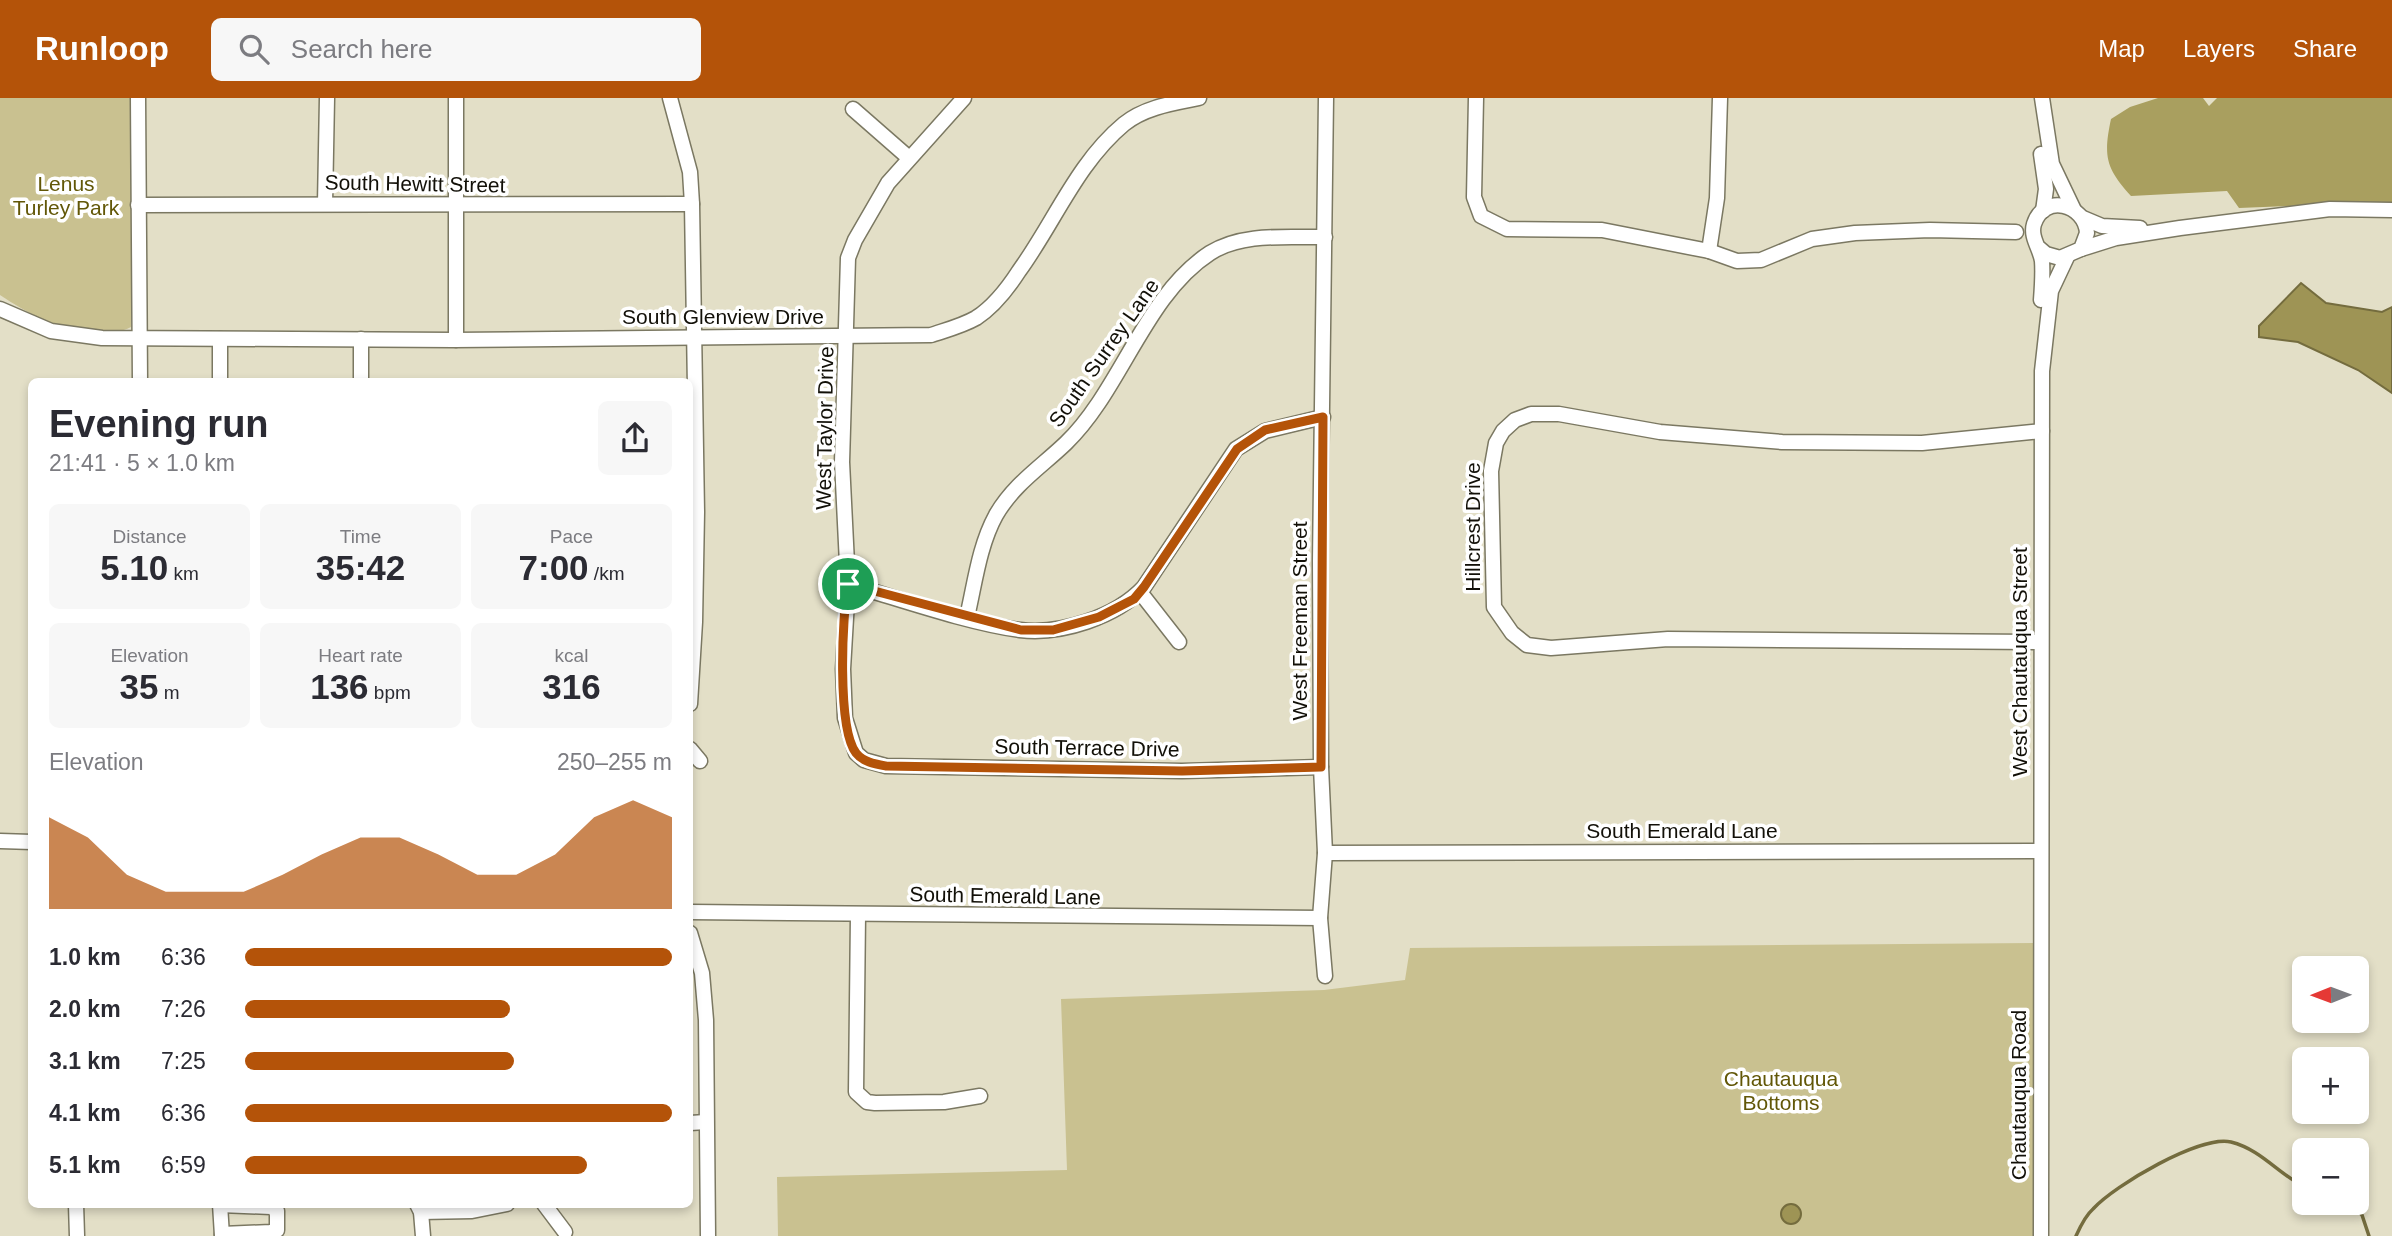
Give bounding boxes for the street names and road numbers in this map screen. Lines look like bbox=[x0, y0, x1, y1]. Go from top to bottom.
street label: South Hewitt Street bbox=[324, 170, 506, 197]
street label: South Surrey Lane bbox=[1044, 274, 1163, 431]
street label: South Glenview Drive bbox=[622, 305, 824, 328]
street label: West Taylor Drive bbox=[812, 346, 837, 510]
street label: Hillcrest Drive bbox=[1461, 462, 1484, 592]
street label: West Freeman Street bbox=[1288, 521, 1311, 721]
street label: West Chautauqua Street bbox=[2008, 547, 2031, 777]
street label: South Terrace Drive bbox=[994, 734, 1180, 761]
street label: South Emerald Lane bbox=[1586, 819, 1778, 842]
street label: South Emerald Lane bbox=[909, 882, 1101, 909]
street label: Chautauqua Road bbox=[2007, 1010, 2030, 1180]

